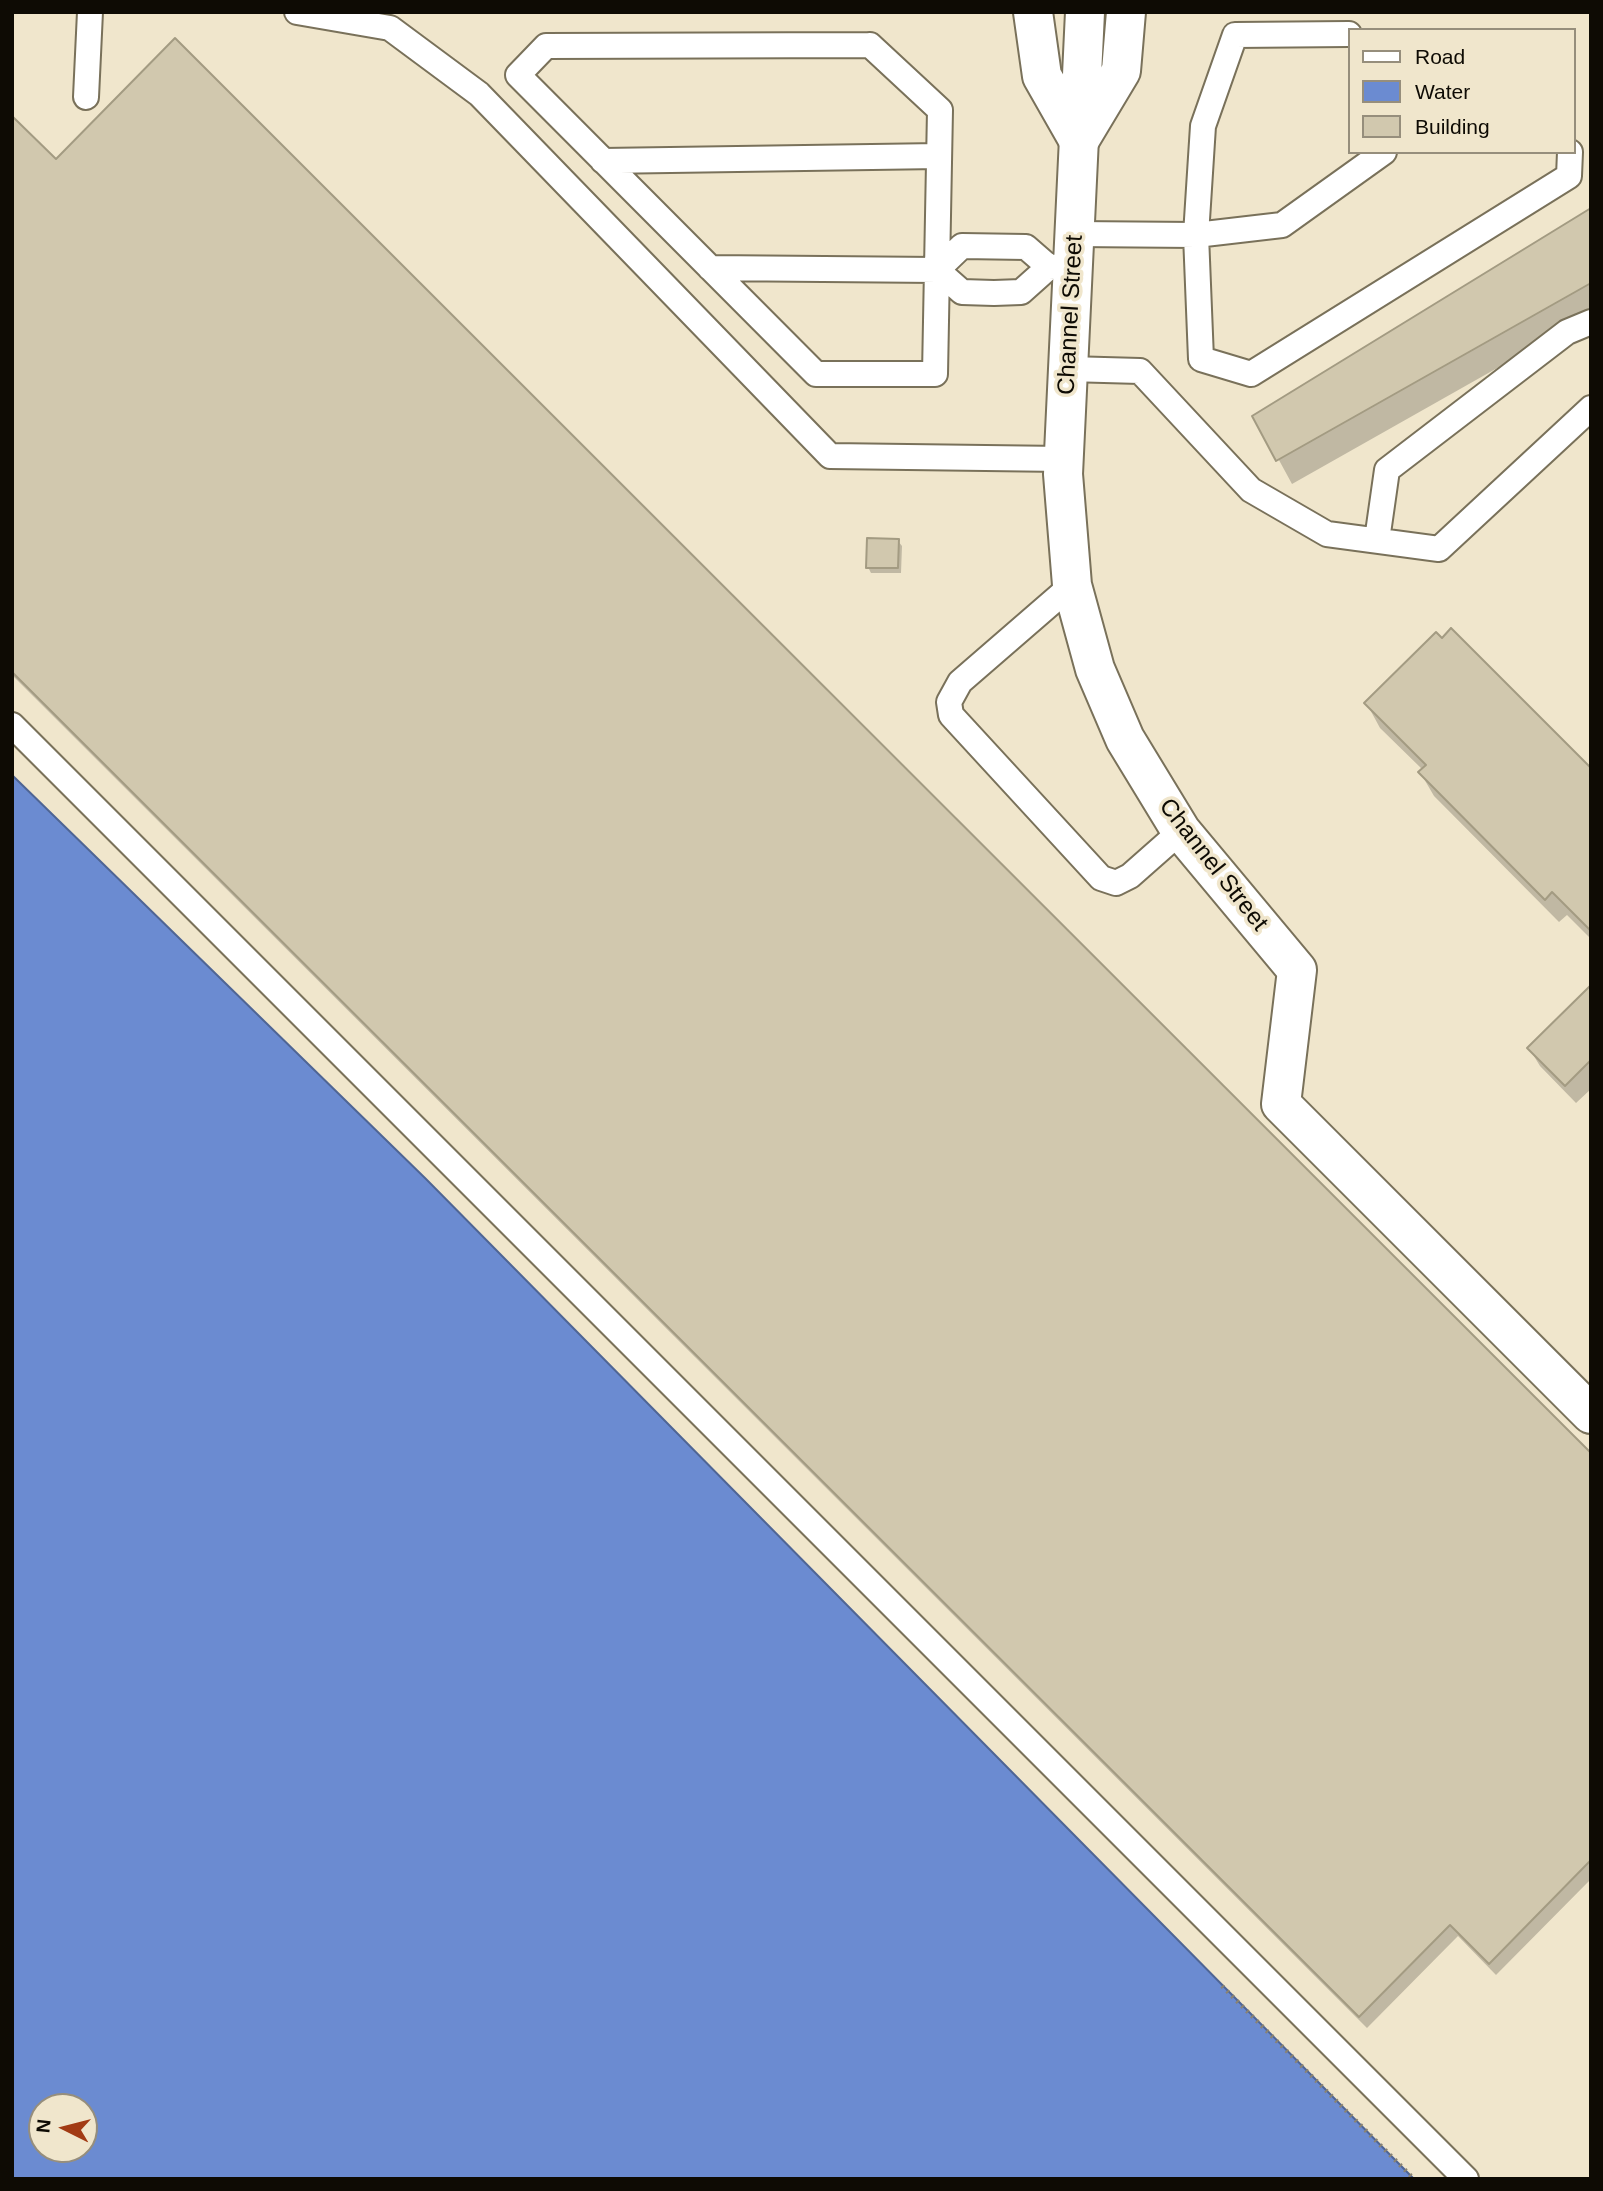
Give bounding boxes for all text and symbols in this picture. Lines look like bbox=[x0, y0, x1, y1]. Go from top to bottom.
legend bbox=[1348, 28, 1575, 154]
text: Road bbox=[1415, 45, 1465, 68]
text: Water bbox=[1415, 80, 1470, 103]
text: Building bbox=[1415, 115, 1490, 138]
street label: Channel Street bbox=[1052, 234, 1090, 396]
street label: Channel Street bbox=[1152, 793, 1274, 937]
north arrow bbox=[28, 2093, 98, 2163]
text: N bbox=[32, 2118, 55, 2134]

